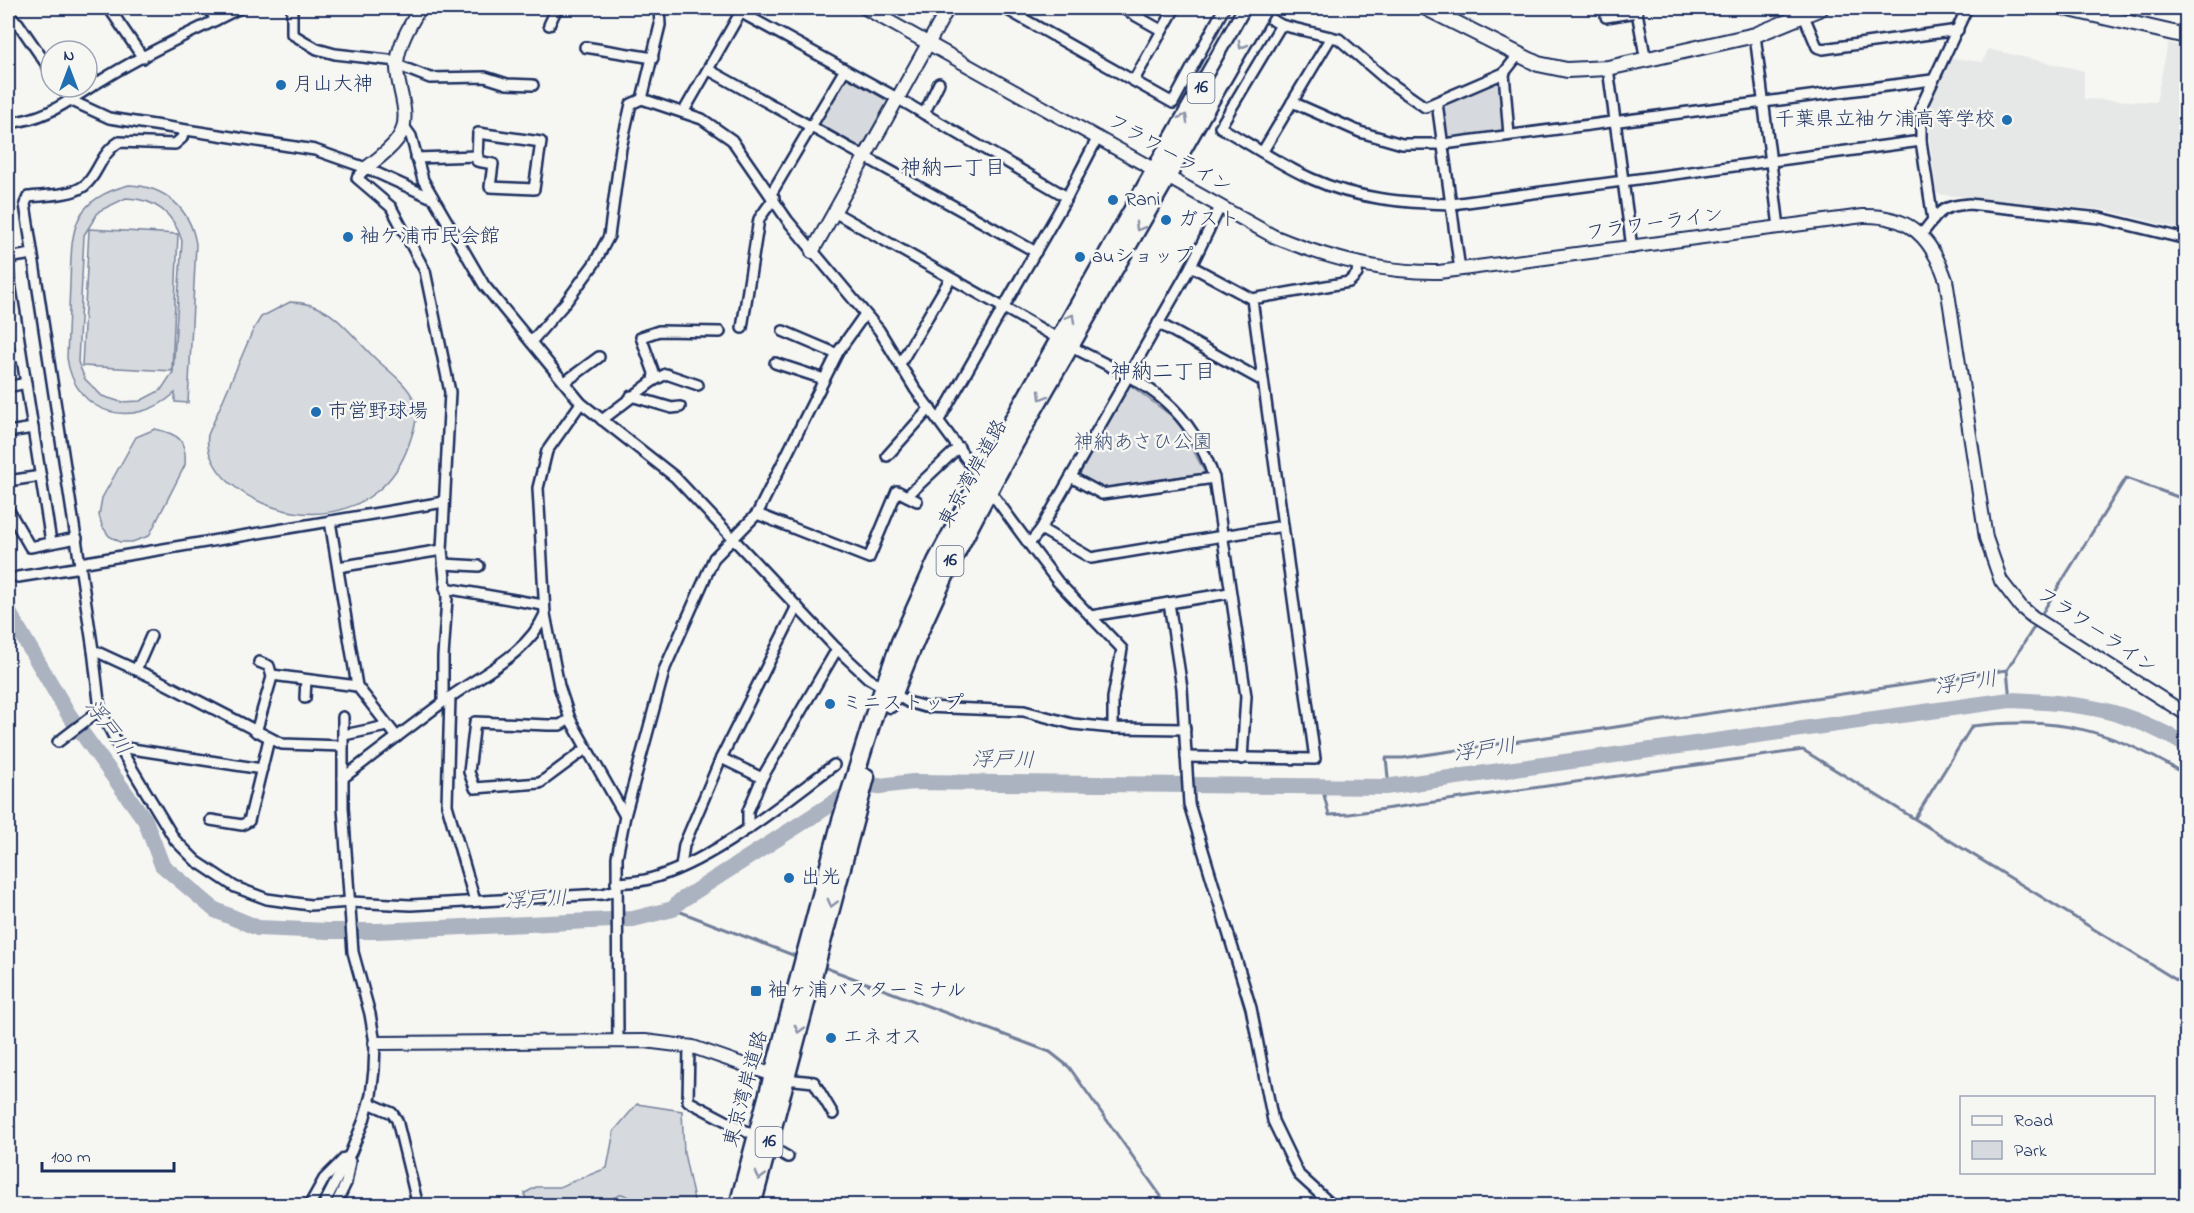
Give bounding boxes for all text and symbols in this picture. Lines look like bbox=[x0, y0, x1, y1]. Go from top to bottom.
north arrow bbox=[39, 39, 99, 99]
one-way arrow bbox=[1238, 39, 1249, 50]
text: N bbox=[64, 44, 75, 68]
place label: 月山大神 bbox=[293, 71, 373, 100]
road number: 16 bbox=[1188, 73, 1214, 103]
marker: 月山大神 bbox=[274, 78, 288, 92]
place label: 千葉県立袖ケ浦高等学校 bbox=[1775, 106, 1995, 135]
street label: フラワーライン bbox=[1101, 108, 1237, 202]
marker: 千葉県立袖ケ浦高等学校 bbox=[2000, 113, 2014, 127]
one-way arrow bbox=[1177, 114, 1189, 124]
district label: 神納一丁目 bbox=[901, 154, 1006, 184]
place label: Rani bbox=[1125, 186, 1160, 215]
marker: Rani bbox=[1106, 193, 1120, 207]
street label: フラワーライン bbox=[1584, 201, 1726, 249]
place label: ガスト bbox=[1178, 206, 1240, 235]
marker: ガスト bbox=[1159, 213, 1173, 227]
one-way arrow bbox=[1135, 221, 1146, 231]
place label: 袖ケ浦市民会館 bbox=[360, 223, 500, 252]
marker: 袖ケ浦市民会館 bbox=[341, 230, 355, 244]
place label: auショップ bbox=[1092, 243, 1193, 272]
marker: auショップ bbox=[1073, 250, 1087, 264]
one-way arrow bbox=[1064, 313, 1075, 324]
district label: 神納二丁目 bbox=[1111, 358, 1216, 388]
one-way arrow bbox=[1037, 390, 1049, 400]
place label: 市営野球場 bbox=[328, 398, 428, 427]
marker: 市営野球場 bbox=[309, 405, 323, 419]
street label: 東京湾岸道路 bbox=[932, 414, 1016, 534]
park label: 神納あさひ公園 bbox=[1074, 429, 1212, 458]
road number: 16 bbox=[936, 546, 964, 576]
street label: フラワーライン bbox=[2030, 581, 2162, 683]
water label: 浮戸川 bbox=[1933, 665, 1999, 703]
place label: ミニストップ bbox=[842, 690, 964, 719]
water label: 浮戸川 bbox=[77, 694, 137, 762]
marker: ミニストップ bbox=[823, 697, 837, 711]
water label: 浮戸川 bbox=[1452, 732, 1518, 770]
water label: 浮戸川 bbox=[971, 745, 1035, 777]
place label: 出光 bbox=[801, 864, 841, 893]
marker: 出光 bbox=[782, 871, 796, 885]
water label: 浮戸川 bbox=[504, 884, 568, 918]
one-way arrow bbox=[827, 898, 840, 908]
place label: 袖ヶ浦バスターミナル bbox=[768, 977, 967, 1006]
marker: 袖ヶ浦バスターミナル bbox=[749, 984, 763, 998]
one-way arrow bbox=[793, 1024, 806, 1034]
place label: エネオス bbox=[843, 1024, 922, 1053]
street label: 東京湾岸道路 bbox=[717, 1027, 777, 1151]
marker: エネオス bbox=[824, 1031, 838, 1045]
legend bbox=[1960, 1096, 2155, 1174]
text: Road bbox=[2014, 1109, 2053, 1135]
road number: 16 bbox=[756, 1127, 782, 1157]
scale bar bbox=[42, 1135, 174, 1173]
text: Park bbox=[2014, 1139, 2047, 1165]
text: 100 m bbox=[51, 1145, 91, 1171]
one-way arrow bbox=[754, 1171, 767, 1181]

